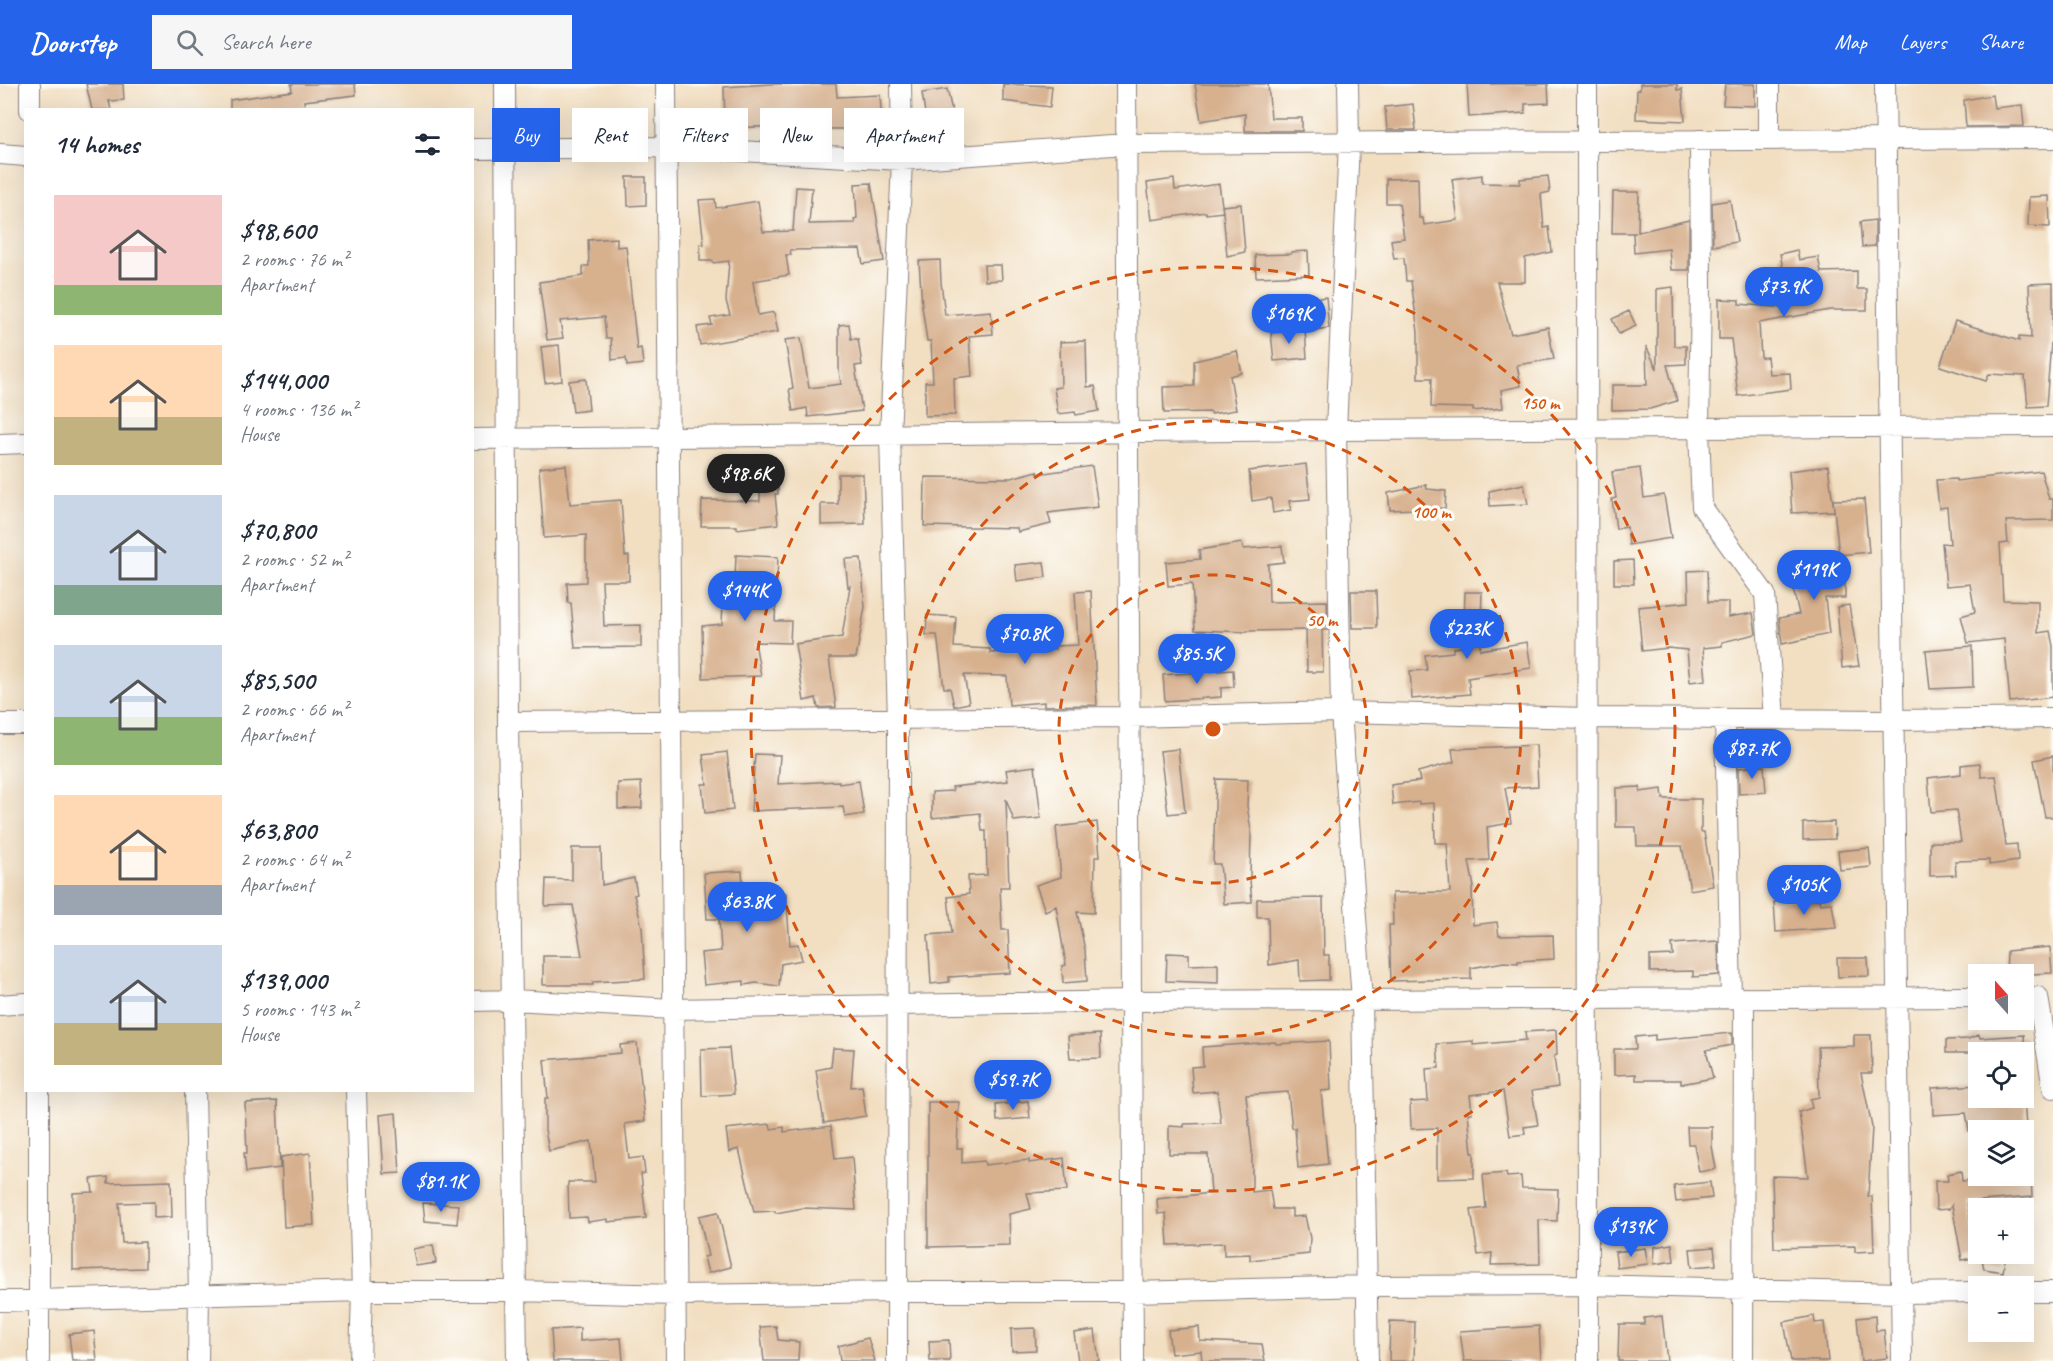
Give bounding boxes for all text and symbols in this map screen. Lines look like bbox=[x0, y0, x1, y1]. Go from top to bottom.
search box bbox=[152, 15, 572, 69]
text: Doorstep bbox=[30, 25, 116, 60]
icon: search bbox=[173, 26, 206, 59]
text: Search here bbox=[221, 28, 311, 56]
text: Map bbox=[1834, 29, 1867, 55]
text: Layers bbox=[1900, 29, 1946, 55]
text: Share bbox=[1979, 29, 2023, 55]
chip: Buy bbox=[492, 108, 560, 162]
chip: Rent bbox=[572, 108, 648, 162]
chip: Filters bbox=[660, 108, 748, 162]
chip: New bbox=[760, 108, 832, 162]
chip: Apartment bbox=[844, 108, 964, 162]
text: 14 homes bbox=[54, 128, 139, 161]
icon: filters bbox=[411, 128, 444, 161]
text: $98,600 bbox=[240, 214, 316, 247]
icon: home bbox=[102, 219, 174, 291]
text: 2 rooms · 76 m² bbox=[240, 247, 348, 272]
pin: $73.9K bbox=[1735, 267, 1833, 318]
text: Apartment bbox=[240, 272, 313, 297]
text: $73.9K bbox=[1759, 274, 1809, 299]
pin: $169K bbox=[1247, 294, 1331, 345]
text: $169K bbox=[1266, 301, 1312, 326]
text: $144,000 bbox=[240, 364, 327, 397]
icon: home bbox=[102, 369, 174, 441]
text: 150 m bbox=[1521, 392, 1561, 414]
text: 4 rooms · 136 m² bbox=[240, 397, 357, 422]
text: House bbox=[240, 422, 279, 447]
pin: $98.6K bbox=[697, 454, 795, 505]
text: $98.6K bbox=[721, 461, 771, 486]
text: 100 m bbox=[1412, 501, 1452, 523]
text: $70,800 bbox=[240, 514, 315, 547]
icon: home bbox=[102, 519, 174, 591]
text: 2 rooms · 52 m² bbox=[240, 547, 348, 572]
pin: $119K bbox=[1772, 550, 1856, 601]
text: $119K bbox=[1791, 557, 1837, 582]
pin: $144K bbox=[703, 571, 787, 622]
text: Apartment bbox=[240, 572, 313, 597]
text: $144K bbox=[722, 578, 768, 603]
text: 50 m bbox=[1307, 609, 1339, 631]
pin: $223K bbox=[1425, 609, 1509, 660]
pin: $70.8K bbox=[976, 614, 1074, 665]
text: $223K bbox=[1444, 616, 1490, 641]
text: $70.8K bbox=[1000, 621, 1050, 646]
pin: $85.5K bbox=[1148, 634, 1246, 685]
text: $85.5K bbox=[1172, 641, 1222, 666]
text: $85,500 bbox=[240, 664, 315, 697]
icon: home bbox=[102, 669, 174, 741]
text: 2 rooms · 66 m² bbox=[240, 697, 348, 722]
centre of rings bbox=[1203, 719, 1223, 739]
text: Apartment bbox=[240, 722, 313, 747]
pin: $87.7K bbox=[1703, 729, 1801, 780]
text: $87.7K bbox=[1727, 736, 1777, 761]
text: $63,800 bbox=[240, 814, 316, 847]
icon: home bbox=[102, 819, 174, 891]
text: 2 rooms · 64 m² bbox=[240, 847, 348, 872]
pin: $105K bbox=[1762, 865, 1846, 916]
text: Apartment bbox=[240, 872, 313, 897]
text: $105K bbox=[1781, 872, 1827, 897]
pin: $63.8K bbox=[698, 882, 796, 933]
text: $63.8K bbox=[722, 889, 772, 914]
text: $139,000 bbox=[240, 964, 327, 997]
north arrow bbox=[1968, 964, 2034, 1030]
map controls bbox=[1968, 964, 2034, 1342]
icon: home bbox=[102, 969, 174, 1041]
text: 5 rooms · 143 m² bbox=[240, 997, 357, 1022]
text: House bbox=[240, 1022, 279, 1047]
button: locate bbox=[1968, 1042, 2034, 1108]
pin: $59.7K bbox=[964, 1060, 1062, 1111]
text: $59.7K bbox=[988, 1067, 1038, 1092]
button: layers bbox=[1968, 1120, 2034, 1186]
pin: $81.1K bbox=[392, 1162, 490, 1213]
text: $81.1K bbox=[416, 1169, 466, 1194]
button: + bbox=[1968, 1198, 2034, 1264]
pin: $139K bbox=[1589, 1207, 1673, 1258]
text: $139K bbox=[1608, 1214, 1654, 1239]
button: − bbox=[1968, 1276, 2034, 1342]

